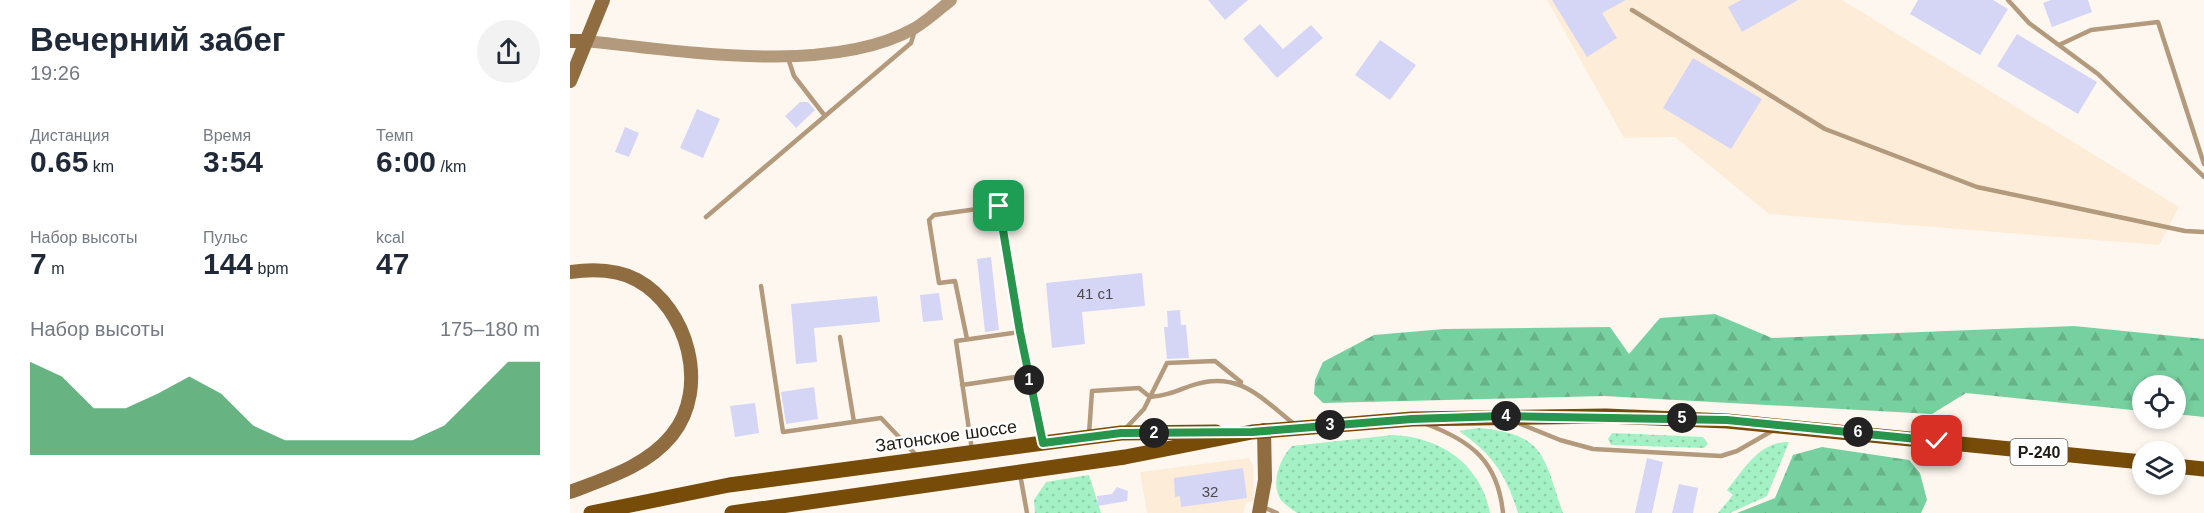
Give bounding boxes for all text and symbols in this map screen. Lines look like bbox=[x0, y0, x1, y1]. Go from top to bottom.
button: share bbox=[477, 20, 540, 83]
text: Вечерний забег bbox=[30, 21, 286, 58]
text: 19:26 bbox=[30, 62, 80, 84]
text: Дистанция bbox=[30, 127, 109, 144]
text: Время bbox=[203, 127, 251, 144]
text: Темп bbox=[376, 127, 413, 144]
text: 0.65 bbox=[30, 145, 88, 178]
text: 3:54 bbox=[203, 145, 263, 178]
text: 6:00 bbox=[376, 145, 436, 178]
text: km bbox=[88, 158, 114, 175]
text: /km bbox=[436, 158, 466, 175]
pin bbox=[973, 180, 1024, 231]
icon: arrive bbox=[982, 189, 1015, 222]
text: Набор высоты bbox=[30, 229, 137, 246]
text: Пульс bbox=[203, 229, 248, 246]
text: kcal bbox=[376, 229, 404, 246]
text: 7 bbox=[30, 247, 47, 280]
text: 144 bbox=[203, 247, 253, 280]
text: 47 bbox=[376, 247, 409, 280]
text: m bbox=[47, 260, 64, 277]
text: bpm bbox=[253, 260, 289, 277]
house number: 41 с1 bbox=[1077, 285, 1113, 302]
text: Набор высоты bbox=[30, 318, 164, 340]
text: 175–180 m bbox=[440, 318, 540, 340]
pin: 1 bbox=[1014, 365, 1044, 395]
text: 1 bbox=[1025, 371, 1033, 388]
map controls bbox=[2132, 375, 2186, 495]
button: locate bbox=[2132, 375, 2186, 429]
pin: 4 bbox=[1491, 401, 1521, 431]
pin: 5 bbox=[1667, 403, 1697, 433]
text: 4 bbox=[1502, 407, 1510, 424]
text: 5 bbox=[1678, 409, 1686, 426]
pin: 3 bbox=[1315, 410, 1345, 440]
pin bbox=[1911, 415, 1962, 466]
street label: Затонское шоссе bbox=[874, 416, 1018, 456]
text: 3 bbox=[1326, 416, 1334, 433]
pin: 6 bbox=[1843, 417, 1873, 447]
pin: 2 bbox=[1139, 418, 1169, 448]
text: 6 bbox=[1854, 423, 1862, 440]
text: 2 bbox=[1150, 424, 1158, 441]
icon: check bbox=[1920, 424, 1953, 457]
road number: Р-240 bbox=[2010, 439, 2068, 465]
button: layers bbox=[2132, 441, 2186, 495]
house number: 32 bbox=[1202, 483, 1218, 500]

